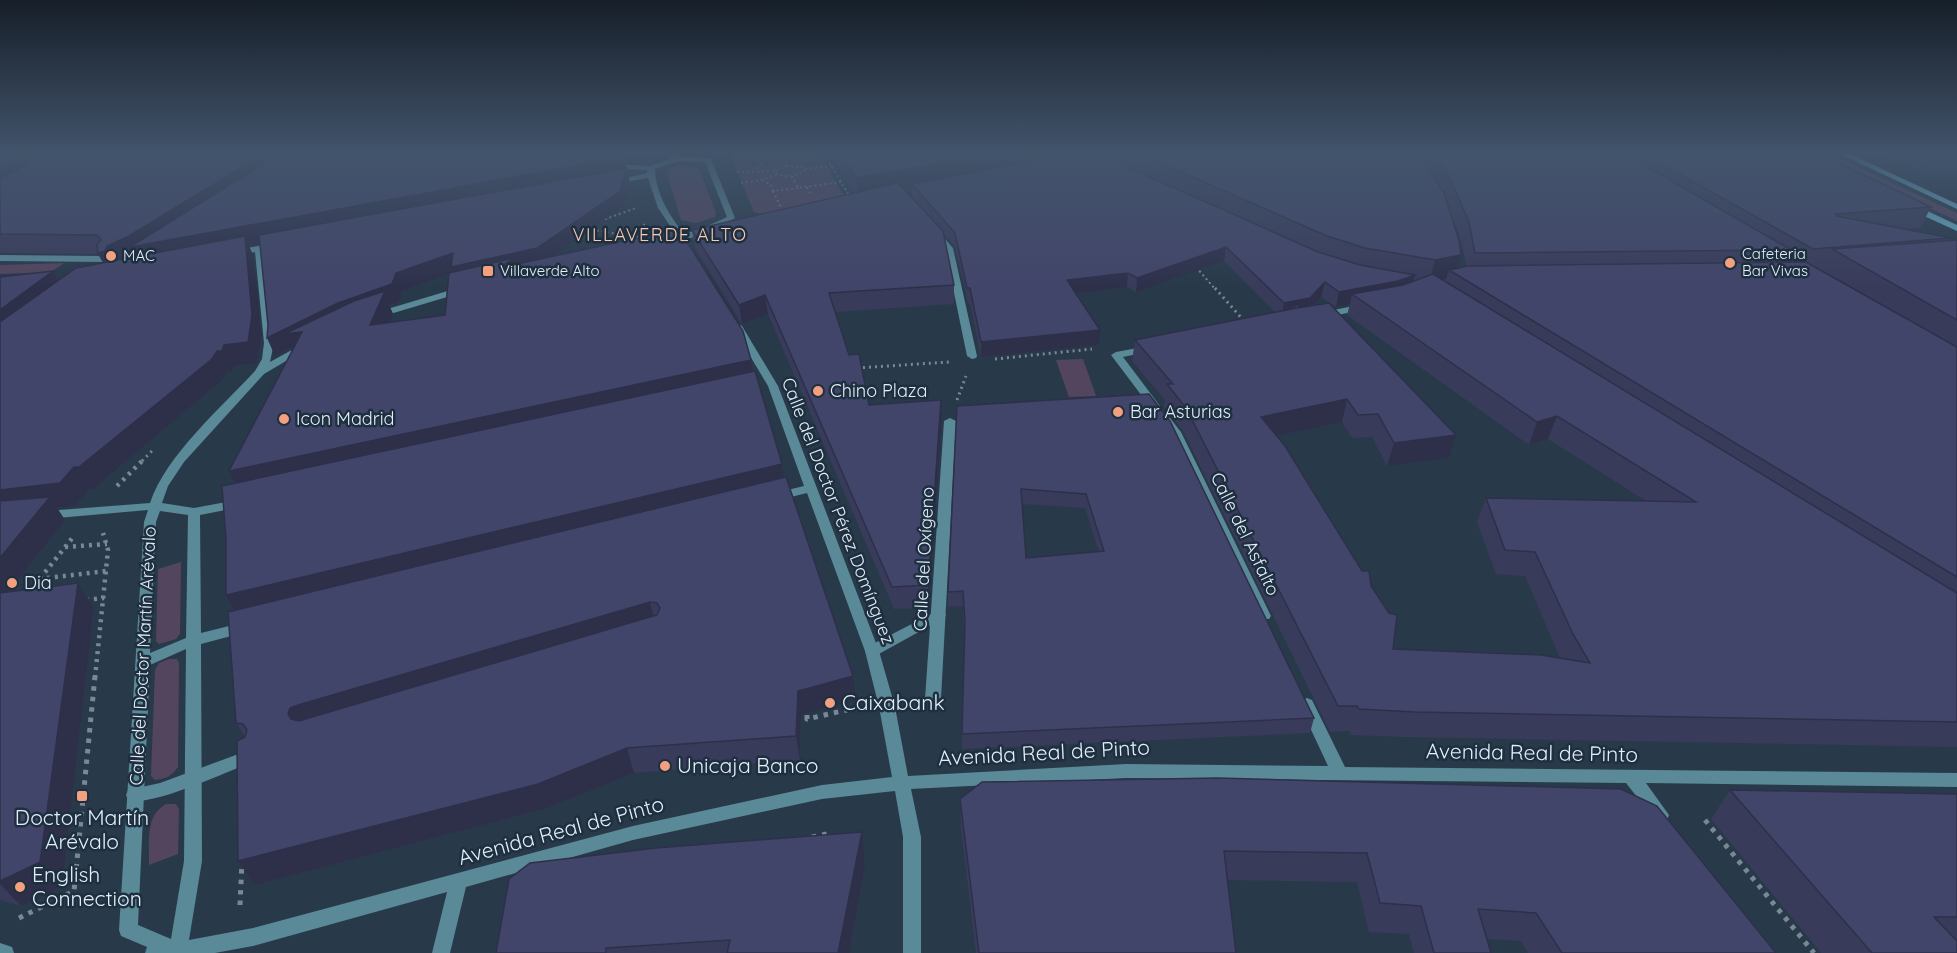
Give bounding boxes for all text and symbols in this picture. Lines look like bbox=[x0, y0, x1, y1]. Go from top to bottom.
district label: VILLAVERDE ALTO bbox=[573, 223, 747, 246]
place label: Cafeteria Bar Vivas bbox=[1742, 244, 1808, 280]
place label: MAC bbox=[123, 246, 155, 265]
marker: MAC bbox=[104, 249, 118, 263]
marker: Cafeteria Bar Vivas bbox=[1723, 256, 1737, 270]
place label: Villaverde Alto bbox=[500, 261, 600, 280]
marker: Villaverde Alto bbox=[481, 264, 495, 278]
street label: Calle del Doctor Pérez Domínguez bbox=[777, 374, 900, 647]
place label: Chino Plaza bbox=[830, 379, 927, 402]
marker: Chino Plaza bbox=[811, 384, 825, 398]
place label: Bar Asturias bbox=[1130, 400, 1231, 423]
marker: Bar Asturias bbox=[1111, 405, 1125, 419]
place label: Icon Madrid bbox=[296, 407, 394, 430]
marker: Icon Madrid bbox=[277, 412, 291, 426]
street label: Calle del Asfalto bbox=[1206, 468, 1285, 599]
street label: Calle del Oxígeno bbox=[908, 486, 939, 632]
street label: Calle del Doctor Martín Arévalo bbox=[124, 526, 161, 786]
place label: Dia bbox=[24, 571, 52, 594]
marker: Dia bbox=[5, 576, 19, 590]
place label: Caixabank bbox=[842, 689, 945, 715]
marker: Caixabank bbox=[823, 696, 837, 710]
street label: Avenida Real de Pinto bbox=[937, 733, 1151, 771]
street label: Avenida Real de Pinto bbox=[1426, 737, 1638, 767]
place label: Unicaja Banco bbox=[677, 752, 818, 778]
marker: Unicaja Banco bbox=[658, 759, 672, 773]
marker: Doctor Martín Arévalo bbox=[75, 789, 89, 803]
street label: Avenida Real de Pinto bbox=[455, 790, 667, 870]
place label: Doctor Martín Arévalo bbox=[15, 804, 149, 854]
place label: English Connection bbox=[32, 861, 142, 911]
marker: English Connection bbox=[13, 880, 27, 894]

